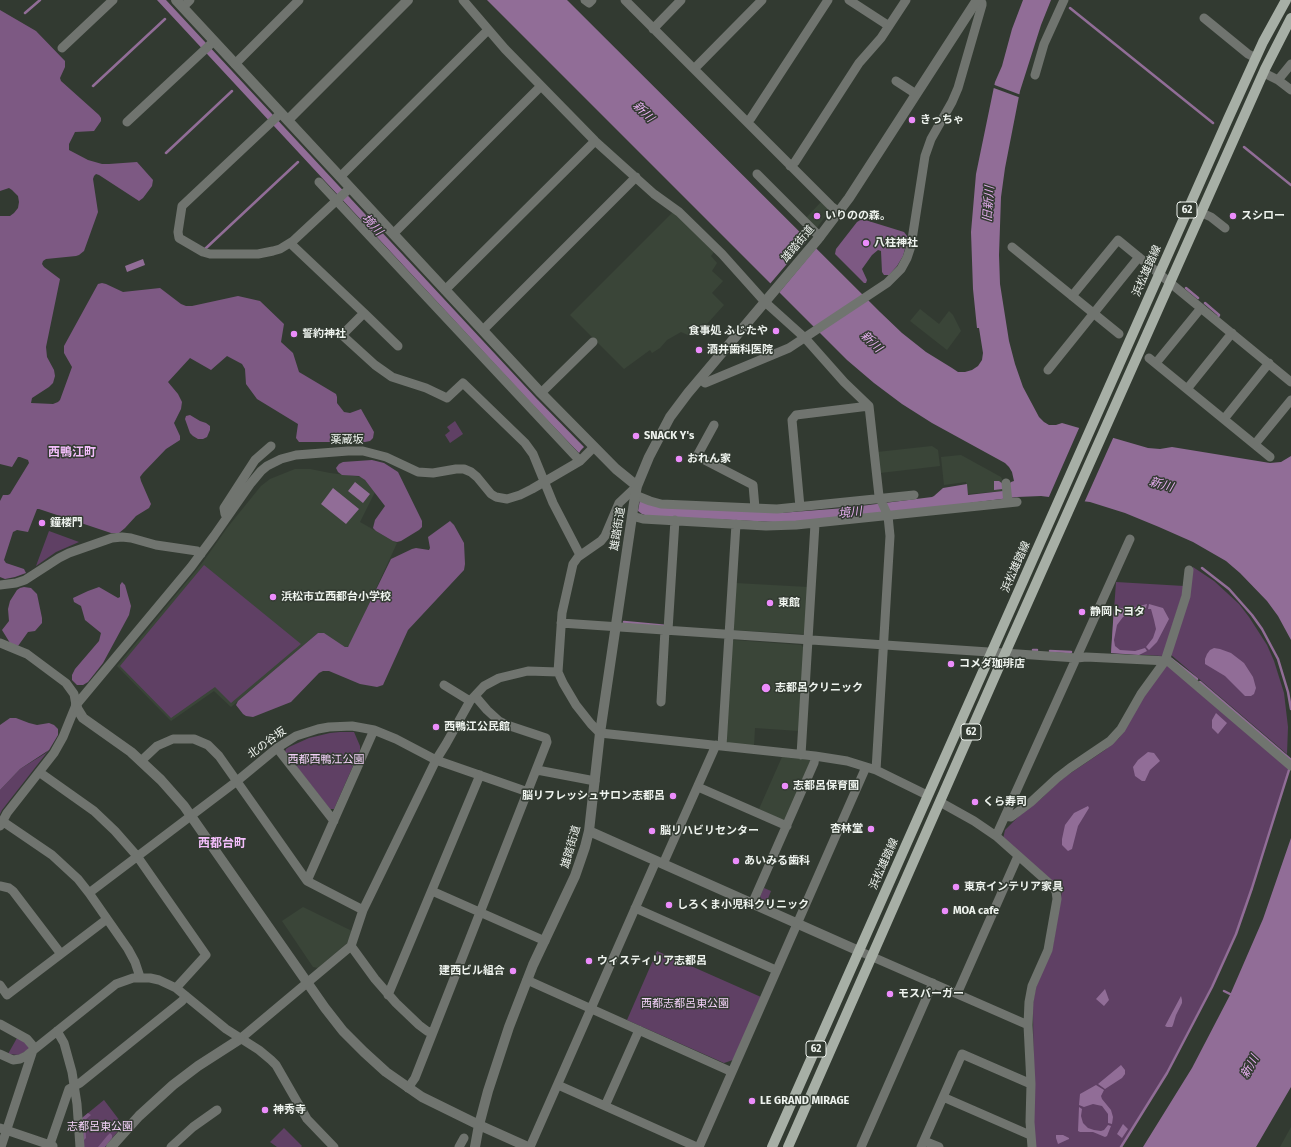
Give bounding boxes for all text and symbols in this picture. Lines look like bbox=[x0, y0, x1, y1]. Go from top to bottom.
water label: 新川 bbox=[629, 98, 657, 126]
place label: きっちゃ bbox=[920, 113, 964, 127]
marker: きっちゃ bbox=[907, 115, 917, 125]
water label: 旧新川 bbox=[981, 186, 997, 222]
road number: 62 bbox=[1177, 202, 1197, 218]
place label: いりのの森。 bbox=[825, 209, 891, 223]
place label: スシロー bbox=[1241, 209, 1285, 223]
water label: 境川 bbox=[359, 211, 385, 239]
marker: いりのの森。 bbox=[812, 211, 822, 221]
marker: スシロー bbox=[1228, 211, 1238, 221]
street label: 雄踏街道 bbox=[779, 223, 817, 265]
place label: 八柱神社 bbox=[874, 236, 918, 250]
marker: 八柱神社 bbox=[861, 238, 871, 248]
street label: 浜松雄踏線 bbox=[1130, 243, 1164, 299]
place label: 食事処 ふじたや bbox=[688, 324, 768, 338]
marker: 食事処 ふじたや bbox=[771, 326, 781, 336]
place label: 誓約神社 bbox=[302, 327, 346, 341]
water label: 新川 bbox=[857, 328, 885, 356]
marker: 誓約神社 bbox=[289, 329, 299, 339]
place label: 酒井歯科医院 bbox=[707, 343, 773, 357]
marker: 酒井歯科医院 bbox=[694, 345, 704, 355]
place label: SNACK Y's bbox=[644, 429, 694, 443]
marker: SNACK Y's bbox=[631, 431, 641, 441]
street label: 薬蔵坂 bbox=[331, 433, 363, 447]
district label: 西鴨江町 bbox=[48, 446, 96, 460]
place label: おれん家 bbox=[687, 452, 731, 466]
marker: おれん家 bbox=[674, 454, 684, 464]
water label: 新川 bbox=[1148, 475, 1174, 495]
water label: 境川 bbox=[837, 505, 863, 521]
street label: 雄踏街道 bbox=[608, 506, 628, 552]
place label: 鐘楼門 bbox=[50, 516, 83, 530]
marker: 鐘楼門 bbox=[37, 518, 47, 528]
street label: 浜松雄踏線 bbox=[999, 539, 1033, 595]
place label: 浜松市立西都台小学校 bbox=[281, 590, 391, 604]
marker: 浜松市立西都台小学校 bbox=[268, 592, 278, 602]
place label: 東館 bbox=[778, 596, 800, 610]
marker: 東館 bbox=[765, 598, 775, 608]
place label: 静岡トヨタ bbox=[1090, 605, 1145, 619]
marker: 静岡トヨタ bbox=[1077, 607, 1087, 617]
place label: コメダ珈琲店 bbox=[959, 657, 1025, 671]
marker: コメダ珈琲店 bbox=[946, 659, 956, 669]
place label: 志都呂クリニック bbox=[775, 681, 863, 695]
marker: 志都呂クリニック bbox=[760, 682, 772, 694]
place label: 西鴨江公民館 bbox=[444, 720, 510, 734]
marker: 西鴨江公民館 bbox=[431, 722, 441, 732]
road number: 62 bbox=[961, 724, 981, 740]
street label: 北の谷坂 bbox=[245, 725, 289, 761]
park label: 西都西鴨江公園 bbox=[288, 753, 364, 767]
place label: 志都呂保育園 bbox=[793, 779, 859, 793]
marker: 志都呂保育園 bbox=[780, 781, 790, 791]
place label: 脳リフレッシュサロン志都呂 bbox=[522, 789, 665, 803]
marker: 脳リフレッシュサロン志都呂 bbox=[668, 791, 678, 801]
place label: くら寿司 bbox=[983, 795, 1027, 809]
marker: くら寿司 bbox=[970, 797, 980, 807]
place label: 杏林堂 bbox=[830, 822, 863, 836]
street label: 雄踏街道 bbox=[559, 824, 583, 870]
place label: 脳リハビリセンター bbox=[660, 824, 759, 838]
marker: 杏林堂 bbox=[866, 824, 876, 834]
marker: 脳リハビリセンター bbox=[647, 826, 657, 836]
street label: 浜松雄踏線 bbox=[867, 836, 901, 892]
district label: 西都台町 bbox=[198, 837, 246, 851]
place label: あいみる歯科 bbox=[744, 854, 810, 868]
marker: あいみる歯科 bbox=[731, 856, 741, 866]
place label: 東京インテリア家具 bbox=[964, 880, 1063, 894]
marker: 東京インテリア家具 bbox=[951, 882, 961, 892]
place label: しろくま小児科クリニック bbox=[677, 898, 809, 912]
marker: しろくま小児科クリニック bbox=[664, 900, 674, 910]
place label: MOA cafe bbox=[953, 904, 999, 918]
marker: MOA cafe bbox=[940, 906, 950, 916]
place label: ウィスティリア志都呂 bbox=[597, 954, 707, 968]
marker: ウィスティリア志都呂 bbox=[584, 956, 594, 966]
place label: 建西ビル組合 bbox=[439, 964, 505, 978]
marker: 建西ビル組合 bbox=[508, 966, 518, 976]
place label: モスバーガー bbox=[898, 987, 964, 1001]
marker: モスバーガー bbox=[885, 989, 895, 999]
park label: 西都志都呂東公園 bbox=[641, 997, 729, 1011]
road number: 62 bbox=[806, 1041, 826, 1057]
water label: 新川 bbox=[1238, 1053, 1262, 1081]
place label: LE GRAND MIRAGE bbox=[760, 1094, 849, 1108]
marker: LE GRAND MIRAGE bbox=[747, 1096, 757, 1106]
place label: 神秀寺 bbox=[273, 1103, 306, 1117]
marker: 神秀寺 bbox=[260, 1105, 270, 1115]
park label: 志都呂東公園 bbox=[67, 1120, 133, 1134]

